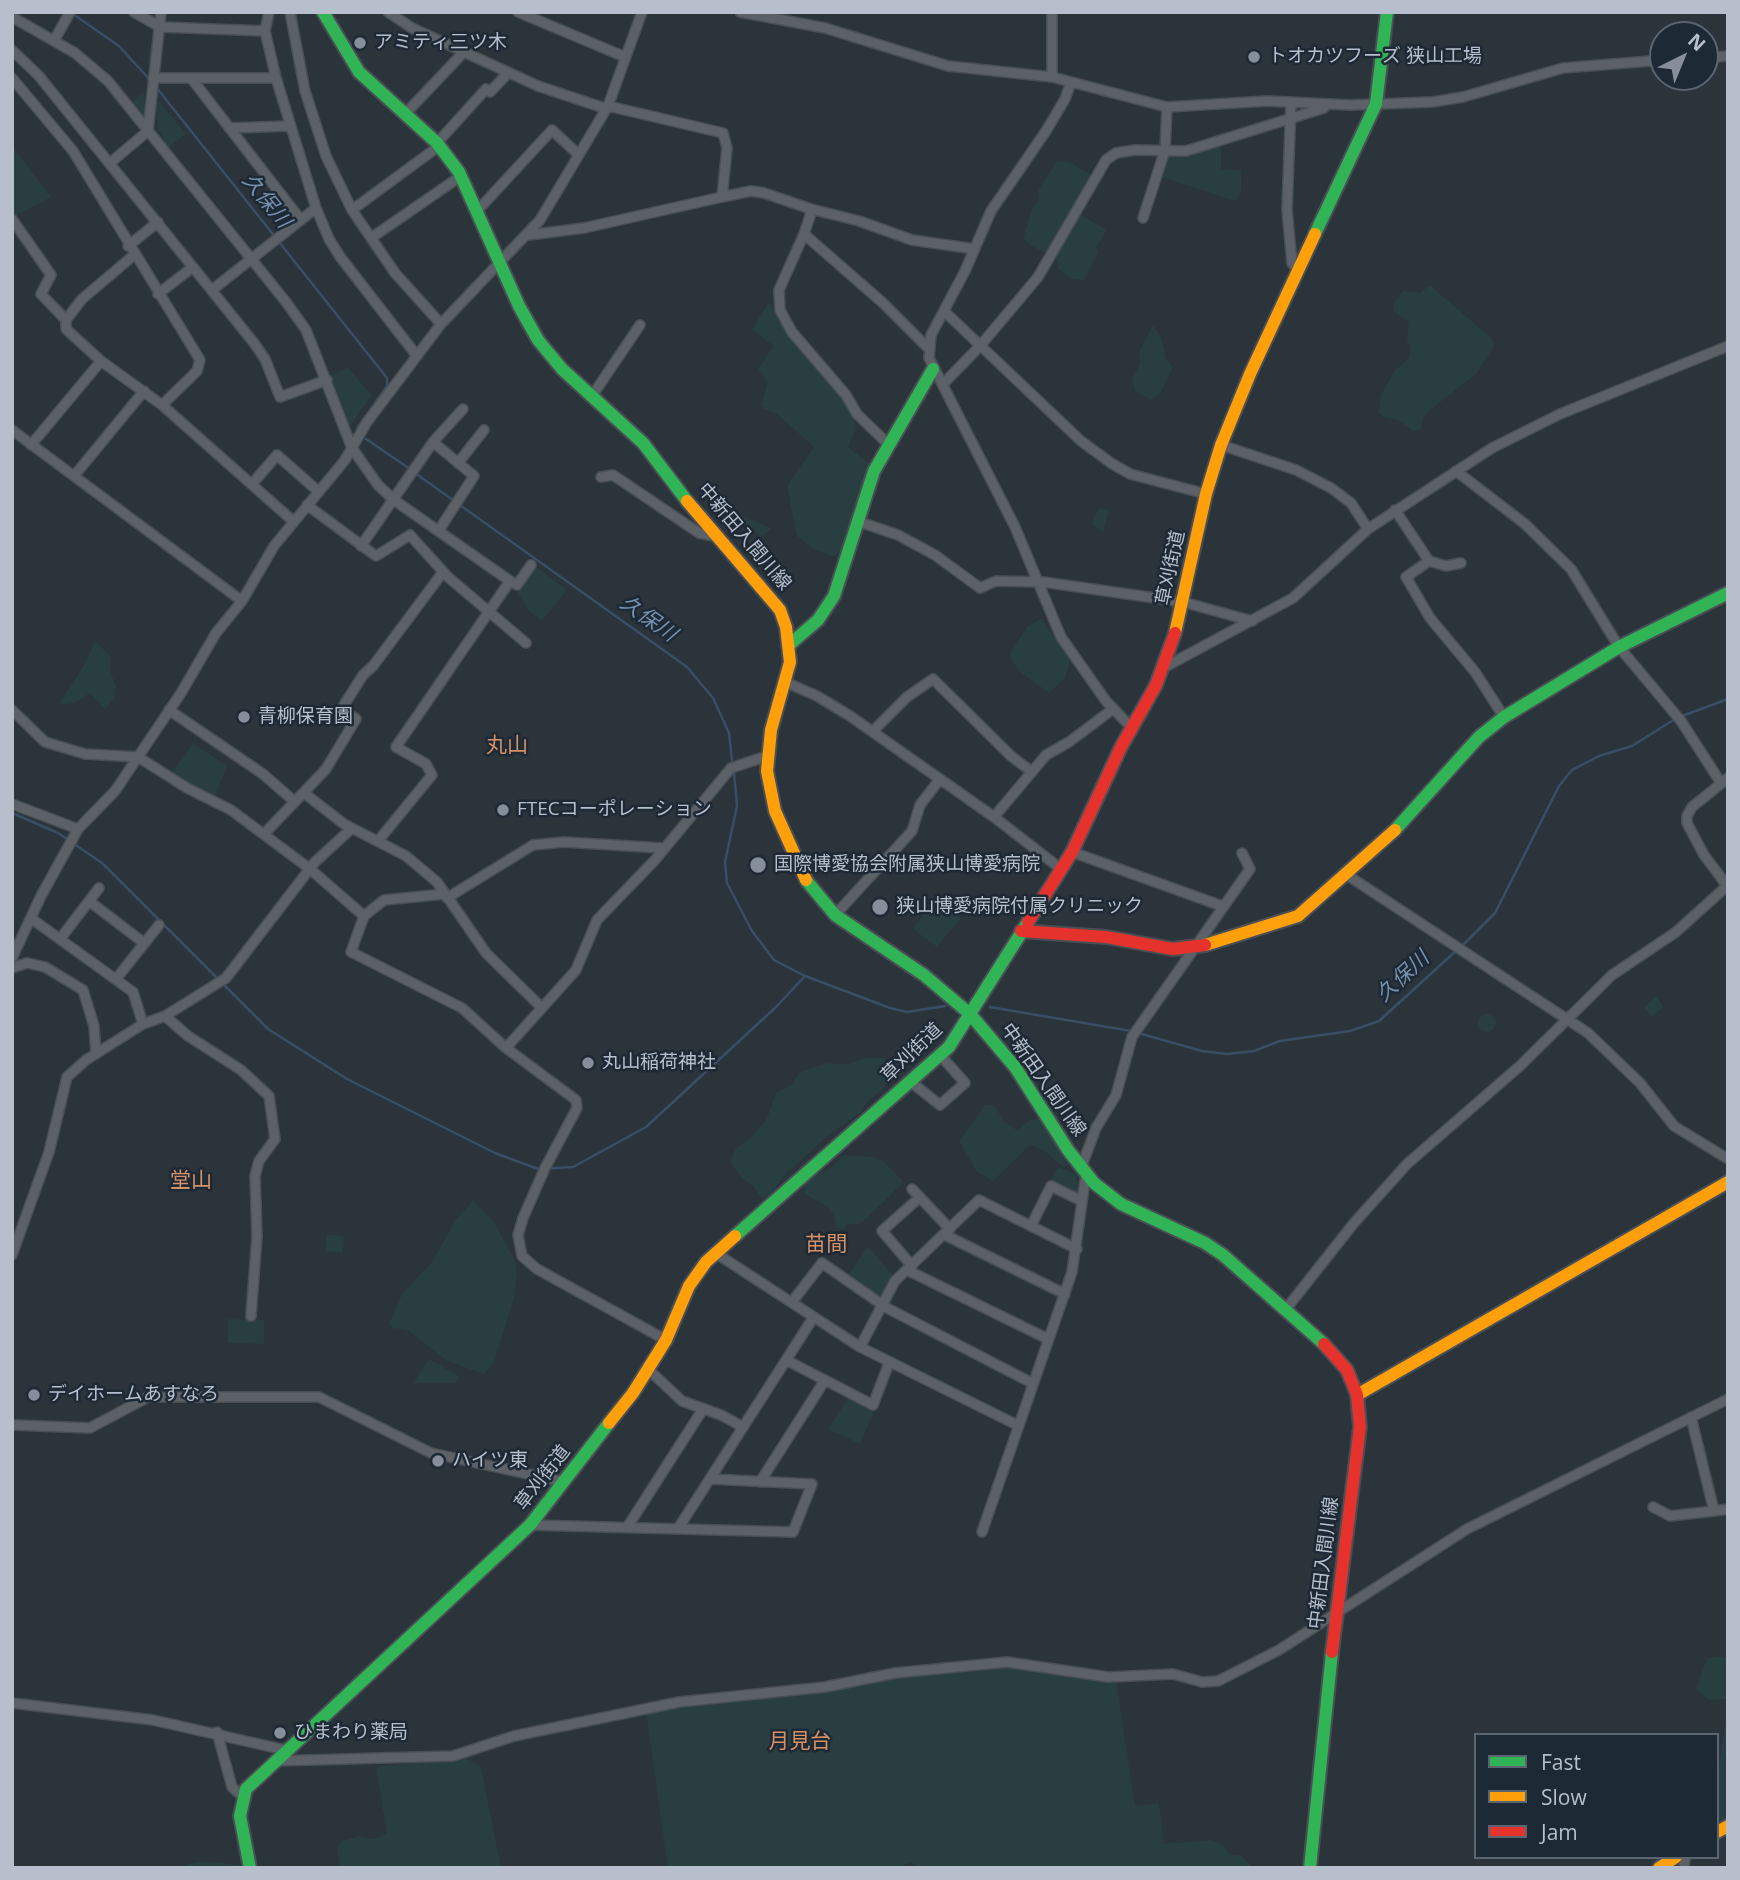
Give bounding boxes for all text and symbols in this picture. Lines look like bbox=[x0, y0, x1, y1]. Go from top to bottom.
north arrow bbox=[1649, 21, 1719, 91]
text: N bbox=[1682, 27, 1711, 57]
place label: アミティ三ツ木 bbox=[374, 32, 507, 54]
marker: アミティ三ツ木 bbox=[352, 35, 368, 51]
place label: トオカツフーズ 狭山工場 bbox=[1268, 46, 1482, 68]
marker: トオカツフーズ 狭山工場 bbox=[1246, 49, 1262, 65]
water label: 久保川 bbox=[236, 169, 296, 233]
street label: 中新田入間川線 bbox=[693, 479, 795, 595]
street label: 草刈街道 bbox=[1152, 528, 1190, 608]
water label: 久保川 bbox=[615, 591, 681, 647]
place label: 青柳保育園 bbox=[258, 706, 353, 728]
marker: 青柳保育園 bbox=[236, 709, 252, 725]
district label: 丸山 bbox=[486, 733, 528, 759]
place label: FTECコーポレーション bbox=[517, 799, 712, 821]
marker: FTECコーポレーション bbox=[495, 802, 511, 818]
place label: 国際博愛協会附属狭山博愛病院 bbox=[774, 854, 1040, 876]
marker: 国際博愛協会附属狭山博愛病院 bbox=[748, 855, 768, 875]
place label: 狭山博愛病院付属クリニック bbox=[896, 896, 1143, 918]
marker: 狭山博愛病院付属クリニック bbox=[870, 897, 890, 917]
water label: 久保川 bbox=[1371, 946, 1435, 1008]
street label: 草刈街道 bbox=[877, 1018, 947, 1088]
street label: 中新田入間川線 bbox=[996, 1019, 1090, 1141]
place label: 丸山稲荷神社 bbox=[602, 1052, 716, 1074]
marker: 丸山稲荷神社 bbox=[580, 1055, 596, 1071]
district label: 堂山 bbox=[170, 1168, 212, 1194]
district label: 苗間 bbox=[805, 1232, 847, 1258]
place label: デイホームあすなろ bbox=[48, 1384, 219, 1406]
marker: デイホームあすなろ bbox=[26, 1387, 42, 1403]
street label: 草刈街道 bbox=[511, 1441, 575, 1515]
place label: ハイツ東 bbox=[452, 1450, 528, 1472]
marker: ハイツ東 bbox=[430, 1453, 446, 1469]
street label: 中新田入間川線 bbox=[1305, 1496, 1343, 1630]
place label: ひまわり薬局 bbox=[294, 1722, 408, 1744]
marker: ひまわり薬局 bbox=[272, 1725, 288, 1741]
district label: 月見台 bbox=[769, 1729, 831, 1755]
legend bbox=[1474, 1733, 1719, 1859]
text: Fast bbox=[1541, 1748, 1581, 1776]
text: Slow bbox=[1541, 1783, 1587, 1811]
text: Jam bbox=[1541, 1818, 1578, 1846]

